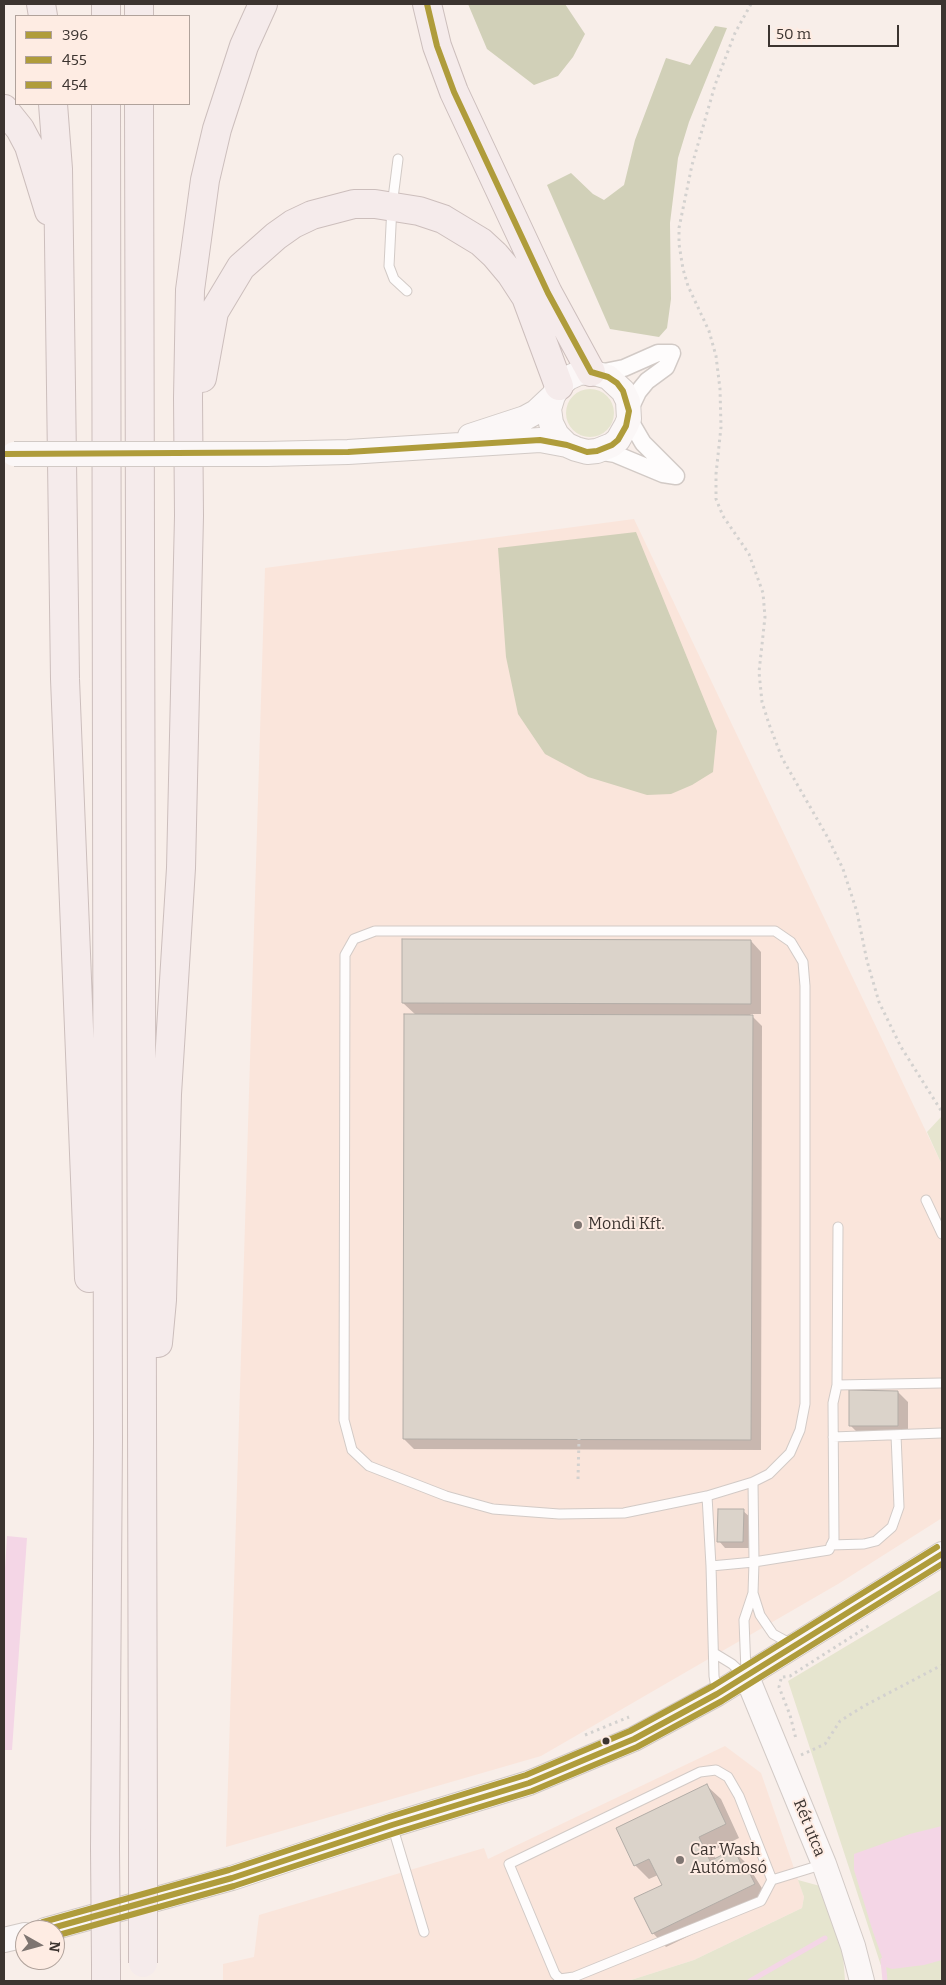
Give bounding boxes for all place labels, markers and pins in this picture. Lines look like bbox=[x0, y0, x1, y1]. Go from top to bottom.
place label: Mondi Kft. bbox=[588, 1215, 665, 1235]
marker: Mondi Kft. bbox=[572, 1219, 584, 1231]
unlabelled marker bbox=[601, 1736, 611, 1746]
place label: Car Wash Autómosó bbox=[690, 1841, 767, 1879]
marker: Car Wash Autómosó bbox=[674, 1854, 686, 1866]

